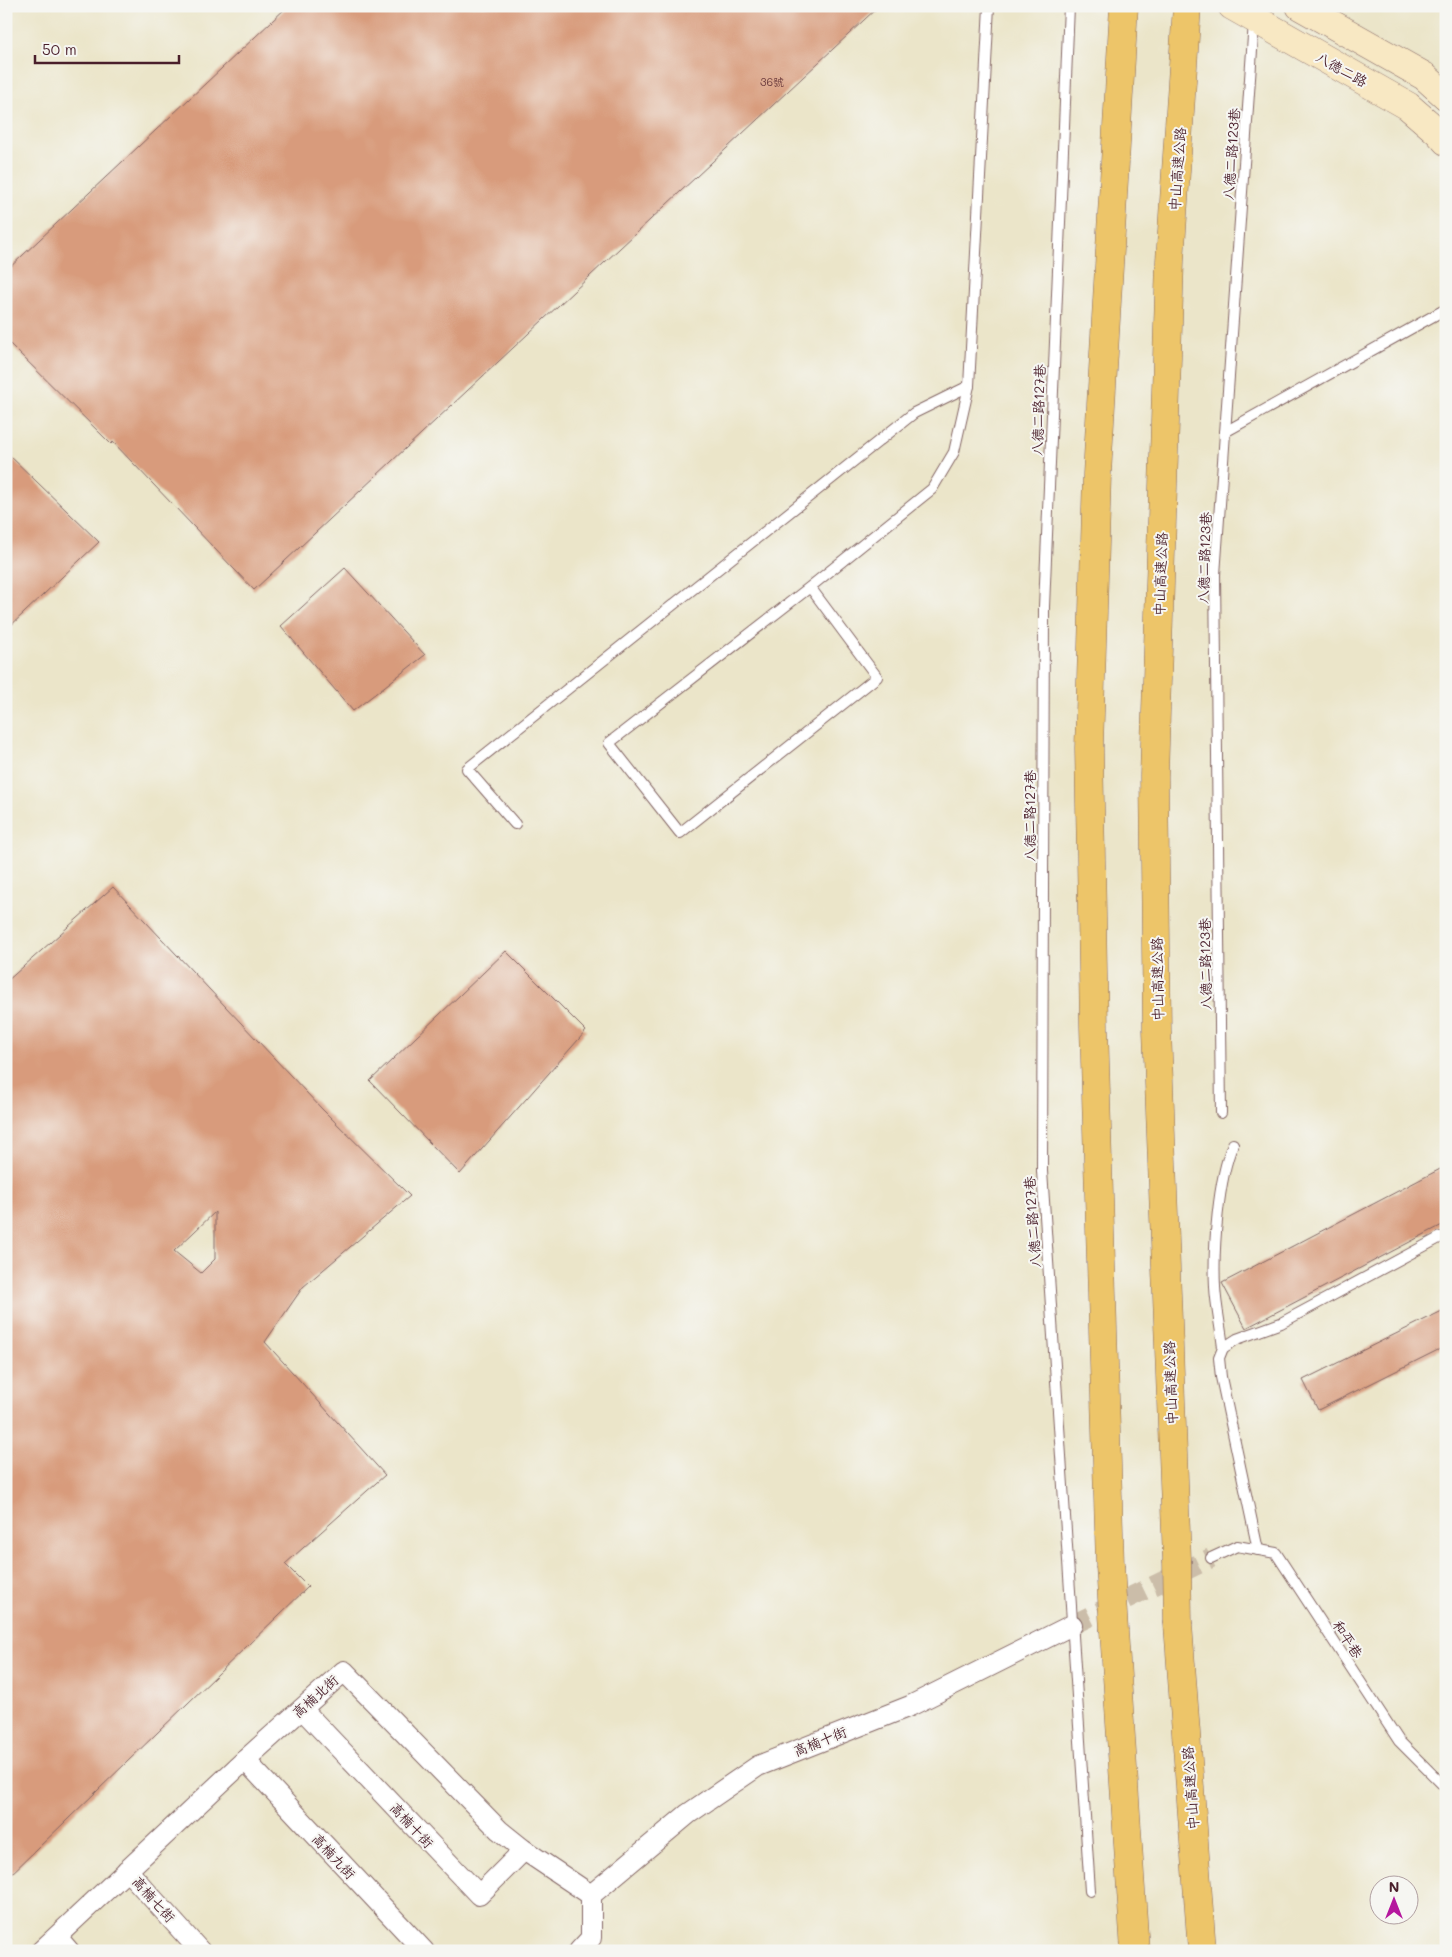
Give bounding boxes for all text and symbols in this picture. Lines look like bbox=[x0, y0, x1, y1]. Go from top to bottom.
scale bar bbox=[35, 32, 179, 64]
text: 50 m bbox=[42, 39, 77, 59]
street label: 八德二路 bbox=[1313, 47, 1371, 91]
house number: 36號 bbox=[760, 74, 784, 89]
street label: 八德二路123巷 bbox=[1218, 106, 1244, 201]
street label: 中山高速公路 bbox=[1165, 126, 1189, 212]
street label: 八德二路127巷 bbox=[1027, 363, 1049, 456]
street label: 八德二路123巷 bbox=[1193, 511, 1215, 604]
street label: 中山高速公路 bbox=[1149, 532, 1171, 616]
street label: 八德二路127巷 bbox=[1020, 769, 1039, 862]
street label: 八德二路123巷 bbox=[1195, 917, 1215, 1010]
street label: 中山高速公路 bbox=[1147, 937, 1167, 1021]
street label: 八德二路127巷 bbox=[1019, 1175, 1045, 1268]
street label: 中山高速公路 bbox=[1159, 1341, 1181, 1425]
street label: 和平巷 bbox=[1329, 1616, 1368, 1663]
street label: 高楠北街 bbox=[288, 1670, 342, 1722]
street label: 高楠十街 bbox=[790, 1722, 850, 1760]
street label: 中山高速公路 bbox=[1178, 1745, 1202, 1831]
street label: 高楠十街 bbox=[386, 1798, 438, 1852]
street label: 高楠九街 bbox=[308, 1829, 360, 1883]
street label: 高楠七街 bbox=[128, 1872, 180, 1926]
north arrow bbox=[1370, 1874, 1420, 1924]
text: N bbox=[1389, 1877, 1399, 1896]

